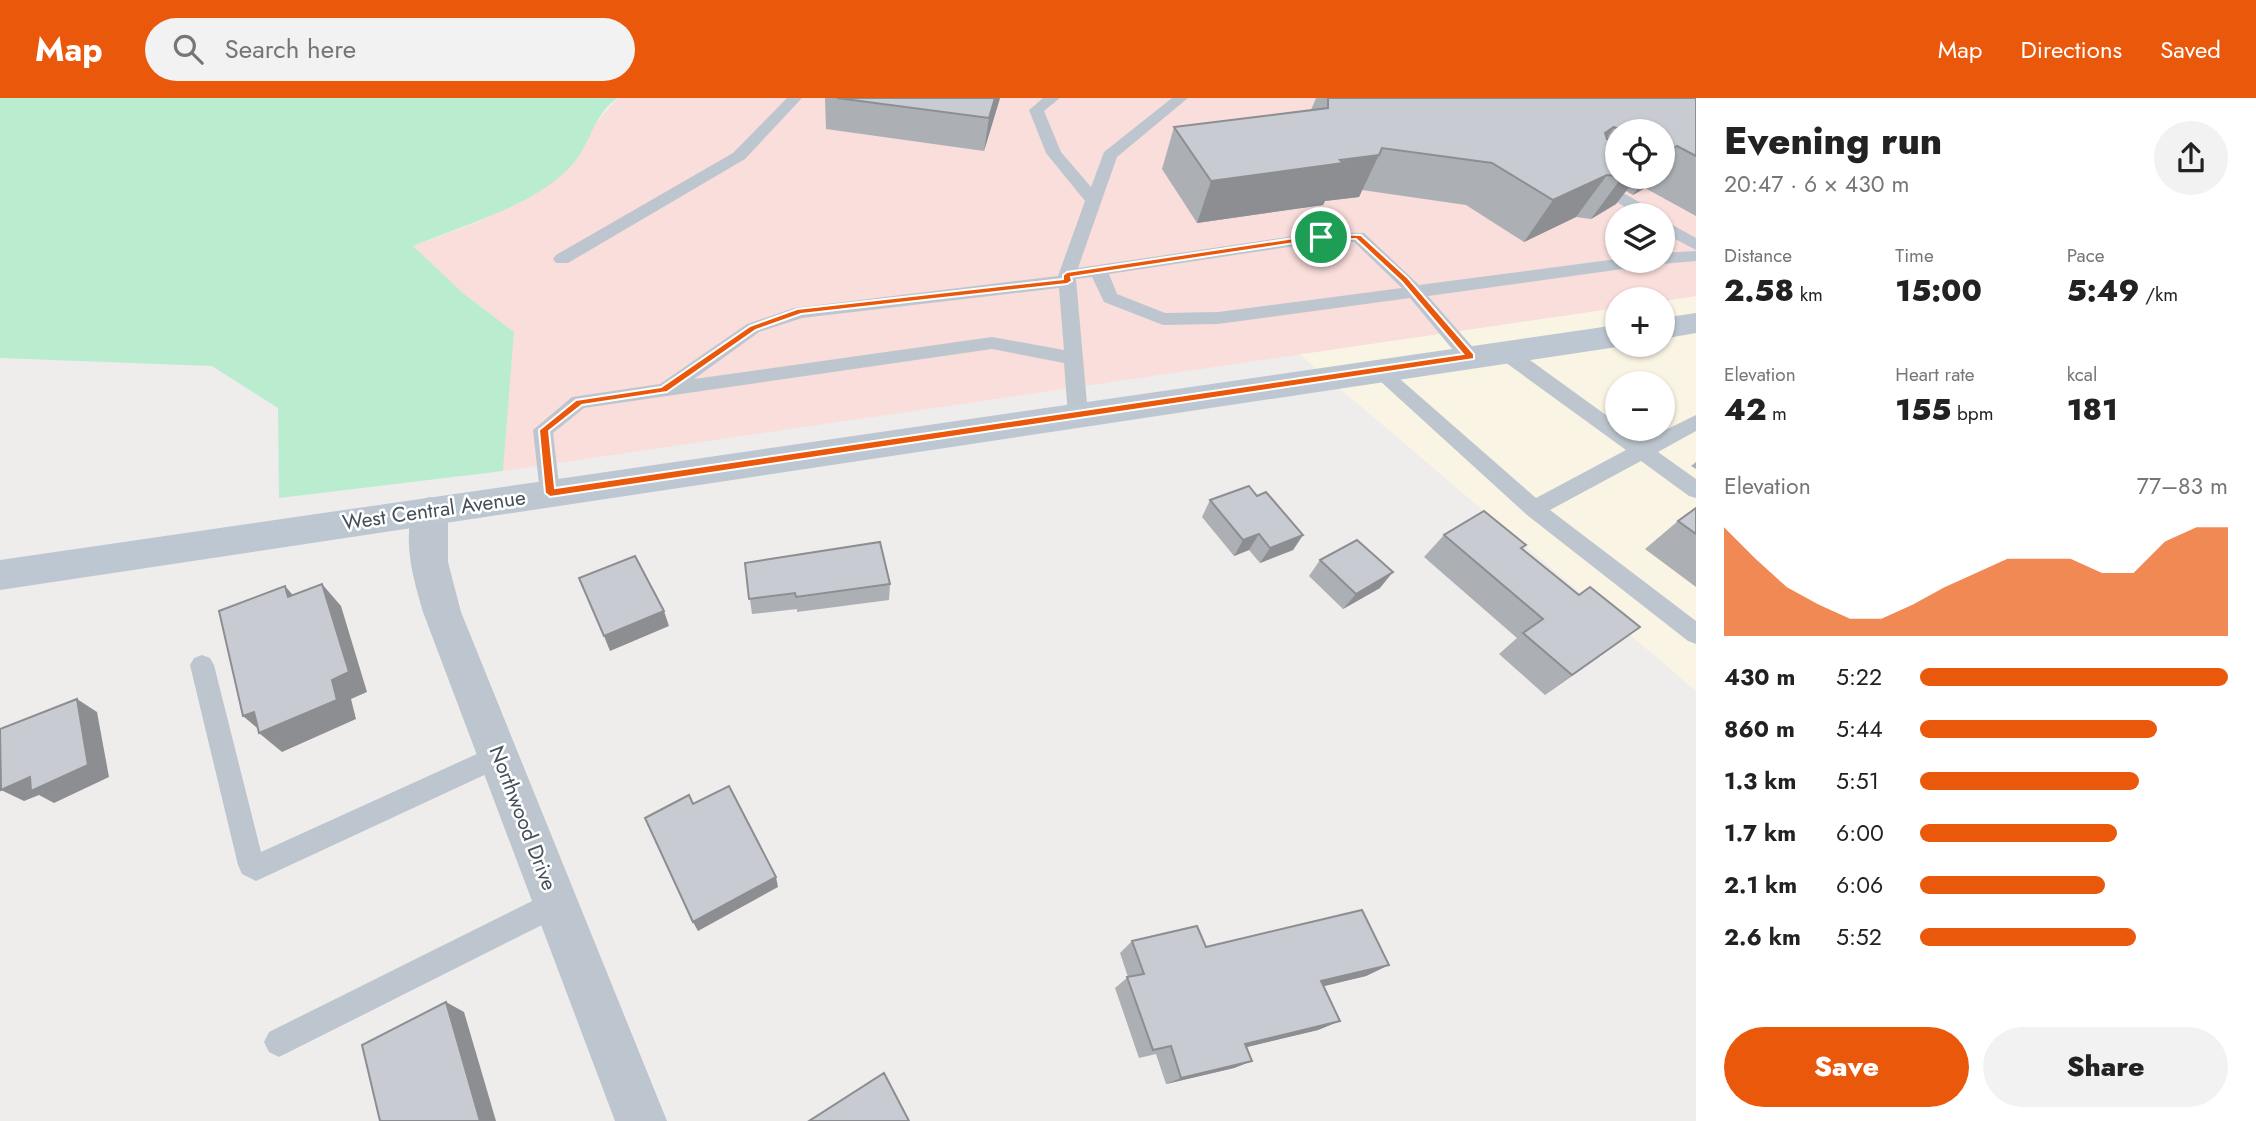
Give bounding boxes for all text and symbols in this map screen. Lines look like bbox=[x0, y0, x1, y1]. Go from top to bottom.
search box bbox=[145, 18, 635, 81]
text: Map bbox=[35, 26, 103, 73]
icon: search bbox=[169, 30, 207, 68]
text: Search here bbox=[225, 30, 356, 68]
text: Map bbox=[1938, 32, 1983, 67]
text: Directions bbox=[2021, 32, 2122, 67]
text: Saved bbox=[2160, 32, 2221, 67]
text: Evening run bbox=[1724, 113, 1942, 168]
map controls bbox=[1605, 119, 1675, 441]
button: locate bbox=[1605, 119, 1675, 189]
button: share bbox=[2154, 121, 2228, 195]
text: 20:47 · 6 × 430 m bbox=[1724, 167, 1909, 201]
button: layers bbox=[1605, 203, 1675, 273]
pin bbox=[1291, 207, 1351, 267]
icon: arrive bbox=[1302, 218, 1340, 256]
text: Distance bbox=[1724, 242, 1792, 269]
text: Time bbox=[1895, 242, 1934, 269]
text: Pace bbox=[2067, 242, 2105, 269]
text: 2.58 bbox=[1724, 269, 1794, 312]
text: 15:00 bbox=[1895, 269, 1982, 312]
text: 5:49 bbox=[2067, 269, 2139, 312]
text: km bbox=[1794, 281, 1823, 308]
text: /km bbox=[2139, 281, 2178, 308]
button: + bbox=[1605, 287, 1675, 357]
text: Elevation bbox=[1724, 361, 1796, 388]
text: Heart rate bbox=[1895, 361, 1975, 388]
text: kcal bbox=[2067, 361, 2097, 388]
button: − bbox=[1605, 371, 1675, 441]
text: 42 bbox=[1724, 388, 1766, 431]
text: 155 bbox=[1895, 388, 1951, 431]
text: 181 bbox=[2067, 388, 2118, 431]
text: m bbox=[1766, 400, 1787, 427]
text: bpm bbox=[1951, 400, 1993, 427]
text: Elevation bbox=[1724, 469, 1811, 503]
text: 77–83 m bbox=[2137, 469, 2228, 503]
street label: West Central Avenue bbox=[340, 482, 528, 538]
text: 430 m bbox=[1724, 660, 1795, 694]
text: 5:22 bbox=[1836, 660, 1882, 694]
text: 860 m bbox=[1724, 712, 1795, 746]
text: 5:44 bbox=[1836, 712, 1883, 746]
street label: Northwood Drive bbox=[482, 741, 564, 895]
text: 1.3 km bbox=[1724, 764, 1796, 798]
text: 5:51 bbox=[1836, 764, 1879, 798]
text: 1.7 km bbox=[1724, 816, 1796, 850]
text: 6:00 bbox=[1836, 816, 1884, 850]
text: 2.1 km bbox=[1724, 868, 1797, 902]
text: 6:06 bbox=[1836, 868, 1883, 902]
text: 2.6 km bbox=[1724, 920, 1801, 954]
text: 5:52 bbox=[1836, 920, 1882, 954]
button: Save bbox=[1724, 1027, 1969, 1107]
button: Share bbox=[1983, 1027, 2228, 1107]

